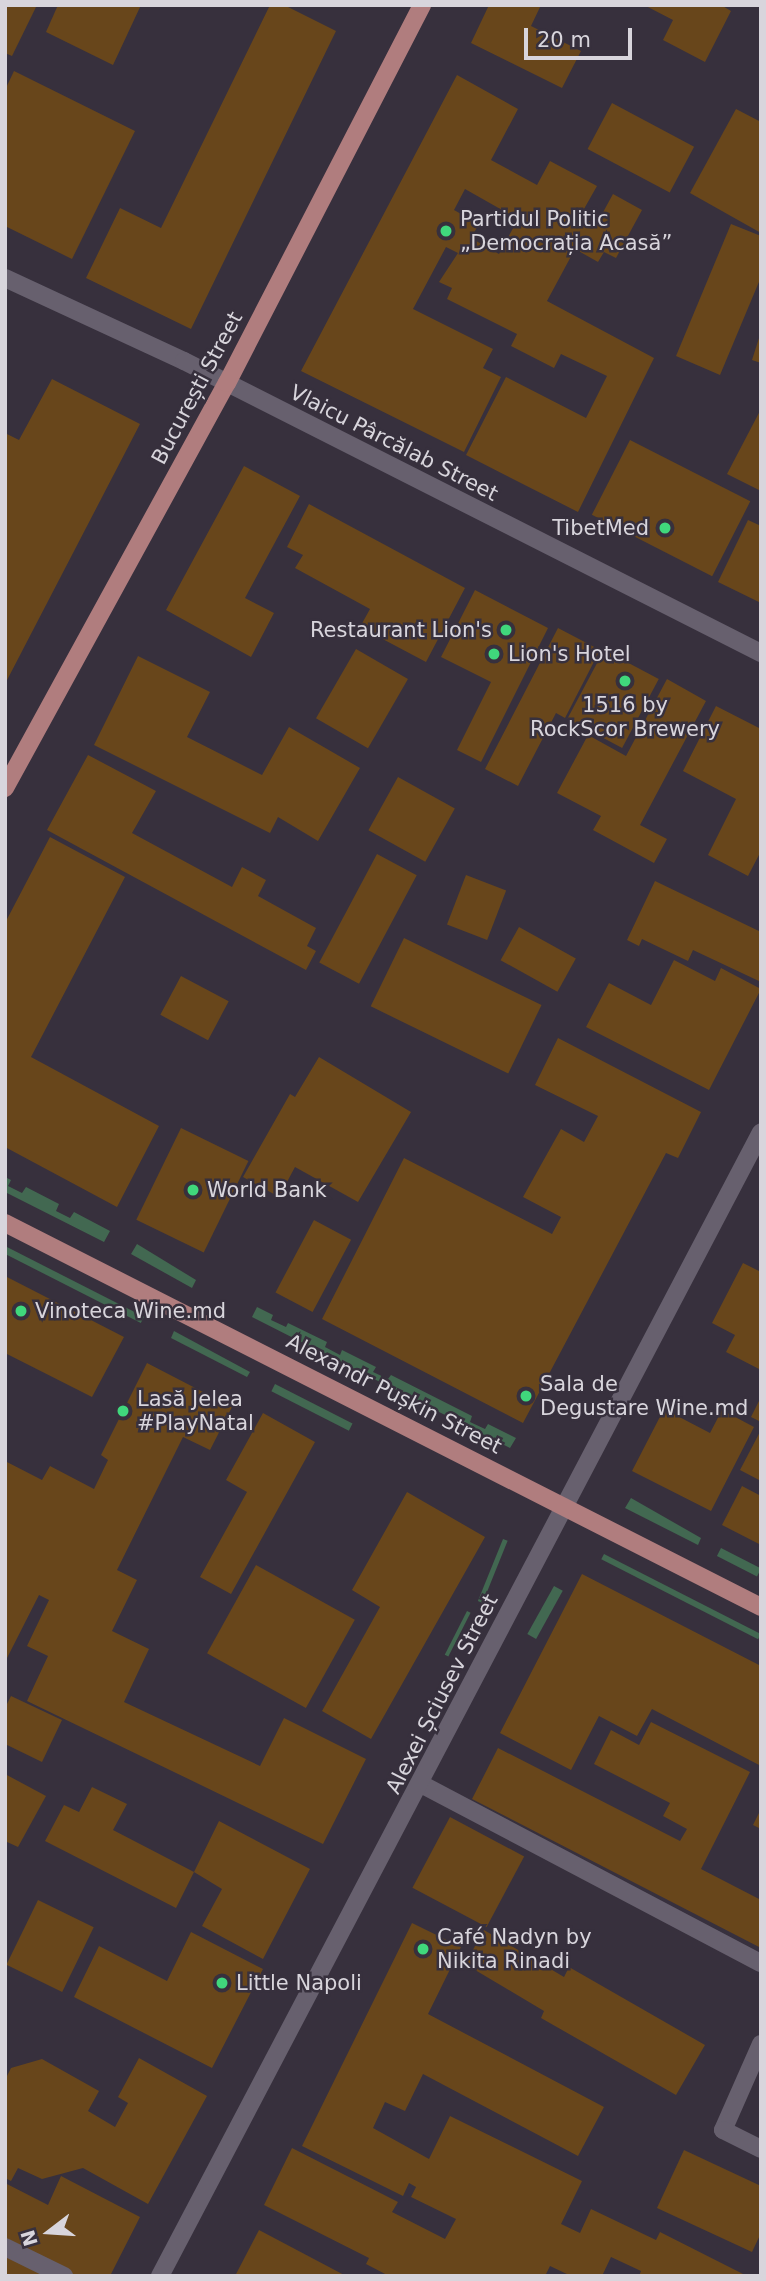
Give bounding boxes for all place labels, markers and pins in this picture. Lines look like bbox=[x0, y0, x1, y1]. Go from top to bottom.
place label: Partidul Politic „Democrația Acasă” bbox=[460, 206, 672, 256]
marker: Partidul Politic „Democrația Acasă” bbox=[438, 223, 454, 239]
place label: TibetMed bbox=[552, 515, 649, 541]
marker: TibetMed bbox=[655, 518, 675, 538]
place label: Restaurant Lion's bbox=[310, 617, 492, 643]
marker: Restaurant Lion's bbox=[498, 622, 514, 638]
place label: Lion's Hotel bbox=[508, 641, 631, 667]
marker: Lion's Hotel bbox=[486, 646, 502, 662]
marker: 1516 by RockScor Brewery bbox=[617, 673, 633, 689]
place label: 1516 by RockScor Brewery bbox=[530, 692, 720, 742]
place label: World Bank bbox=[207, 1177, 327, 1203]
marker: World Bank bbox=[185, 1182, 201, 1198]
place label: Vinoteca Wine.md bbox=[35, 1298, 226, 1324]
marker: Vinoteca Wine.md bbox=[13, 1303, 29, 1319]
place label: Sala de Degustare Wine.md bbox=[540, 1371, 748, 1421]
place label: Lasă Jelea #PlayNatal bbox=[137, 1386, 254, 1436]
marker: Sala de Degustare Wine.md bbox=[518, 1388, 534, 1404]
marker: Lasă Jelea #PlayNatal bbox=[115, 1403, 131, 1419]
place label: Café Nadyn by Nikita Rinadi bbox=[437, 1924, 592, 1974]
marker: Café Nadyn by Nikita Rinadi bbox=[415, 1941, 431, 1957]
place label: Little Napoli bbox=[236, 1970, 362, 1996]
marker: Little Napoli bbox=[214, 1975, 230, 1991]

